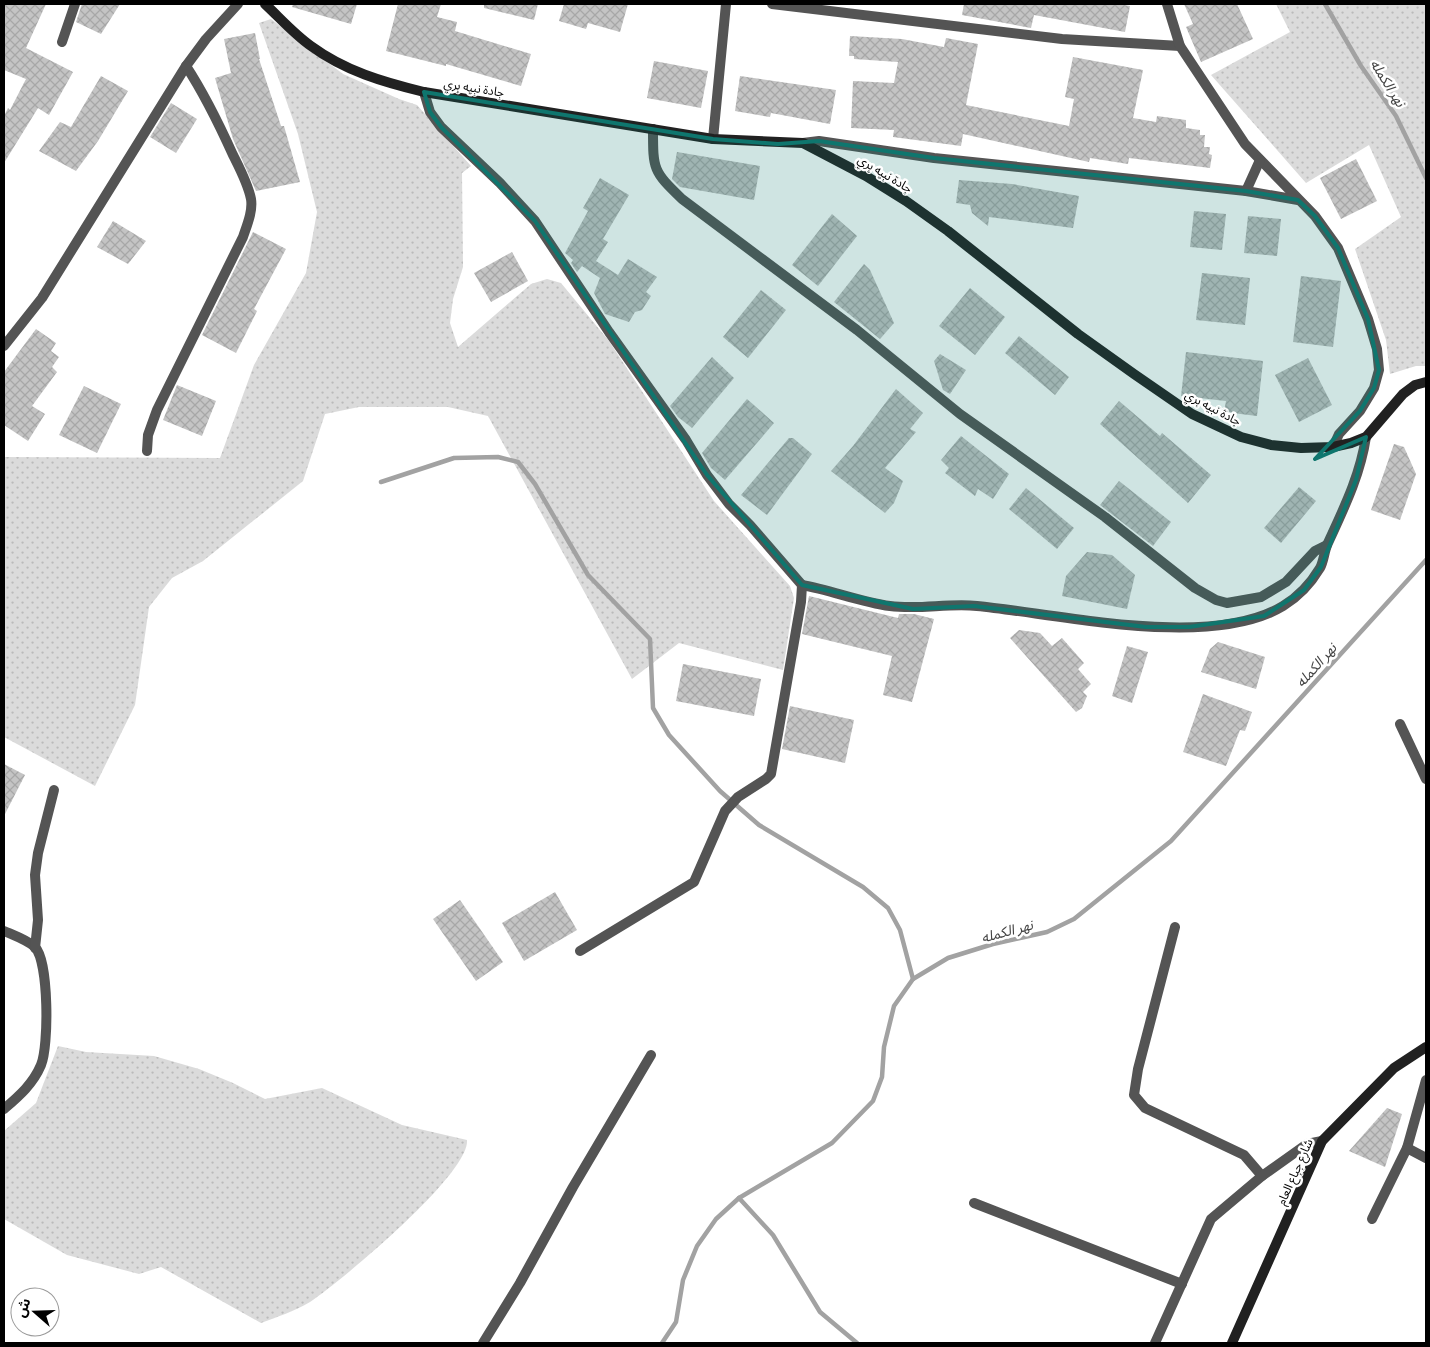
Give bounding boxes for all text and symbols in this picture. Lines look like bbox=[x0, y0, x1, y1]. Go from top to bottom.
water label: نهر الكمله bbox=[1366, 56, 1409, 111]
street label: جادة نبيه بري bbox=[442, 76, 505, 102]
street label: جادة نبيه بري bbox=[854, 152, 915, 198]
street label: جادة نبيه بري bbox=[1181, 387, 1243, 431]
water label: نهر الكمله bbox=[1292, 639, 1341, 691]
water label: نهر الكمله bbox=[979, 916, 1036, 947]
street label: شارع جباع العام bbox=[1274, 1137, 1318, 1208]
north arrow bbox=[10, 1287, 60, 1337]
text: ش bbox=[12, 1296, 35, 1320]

